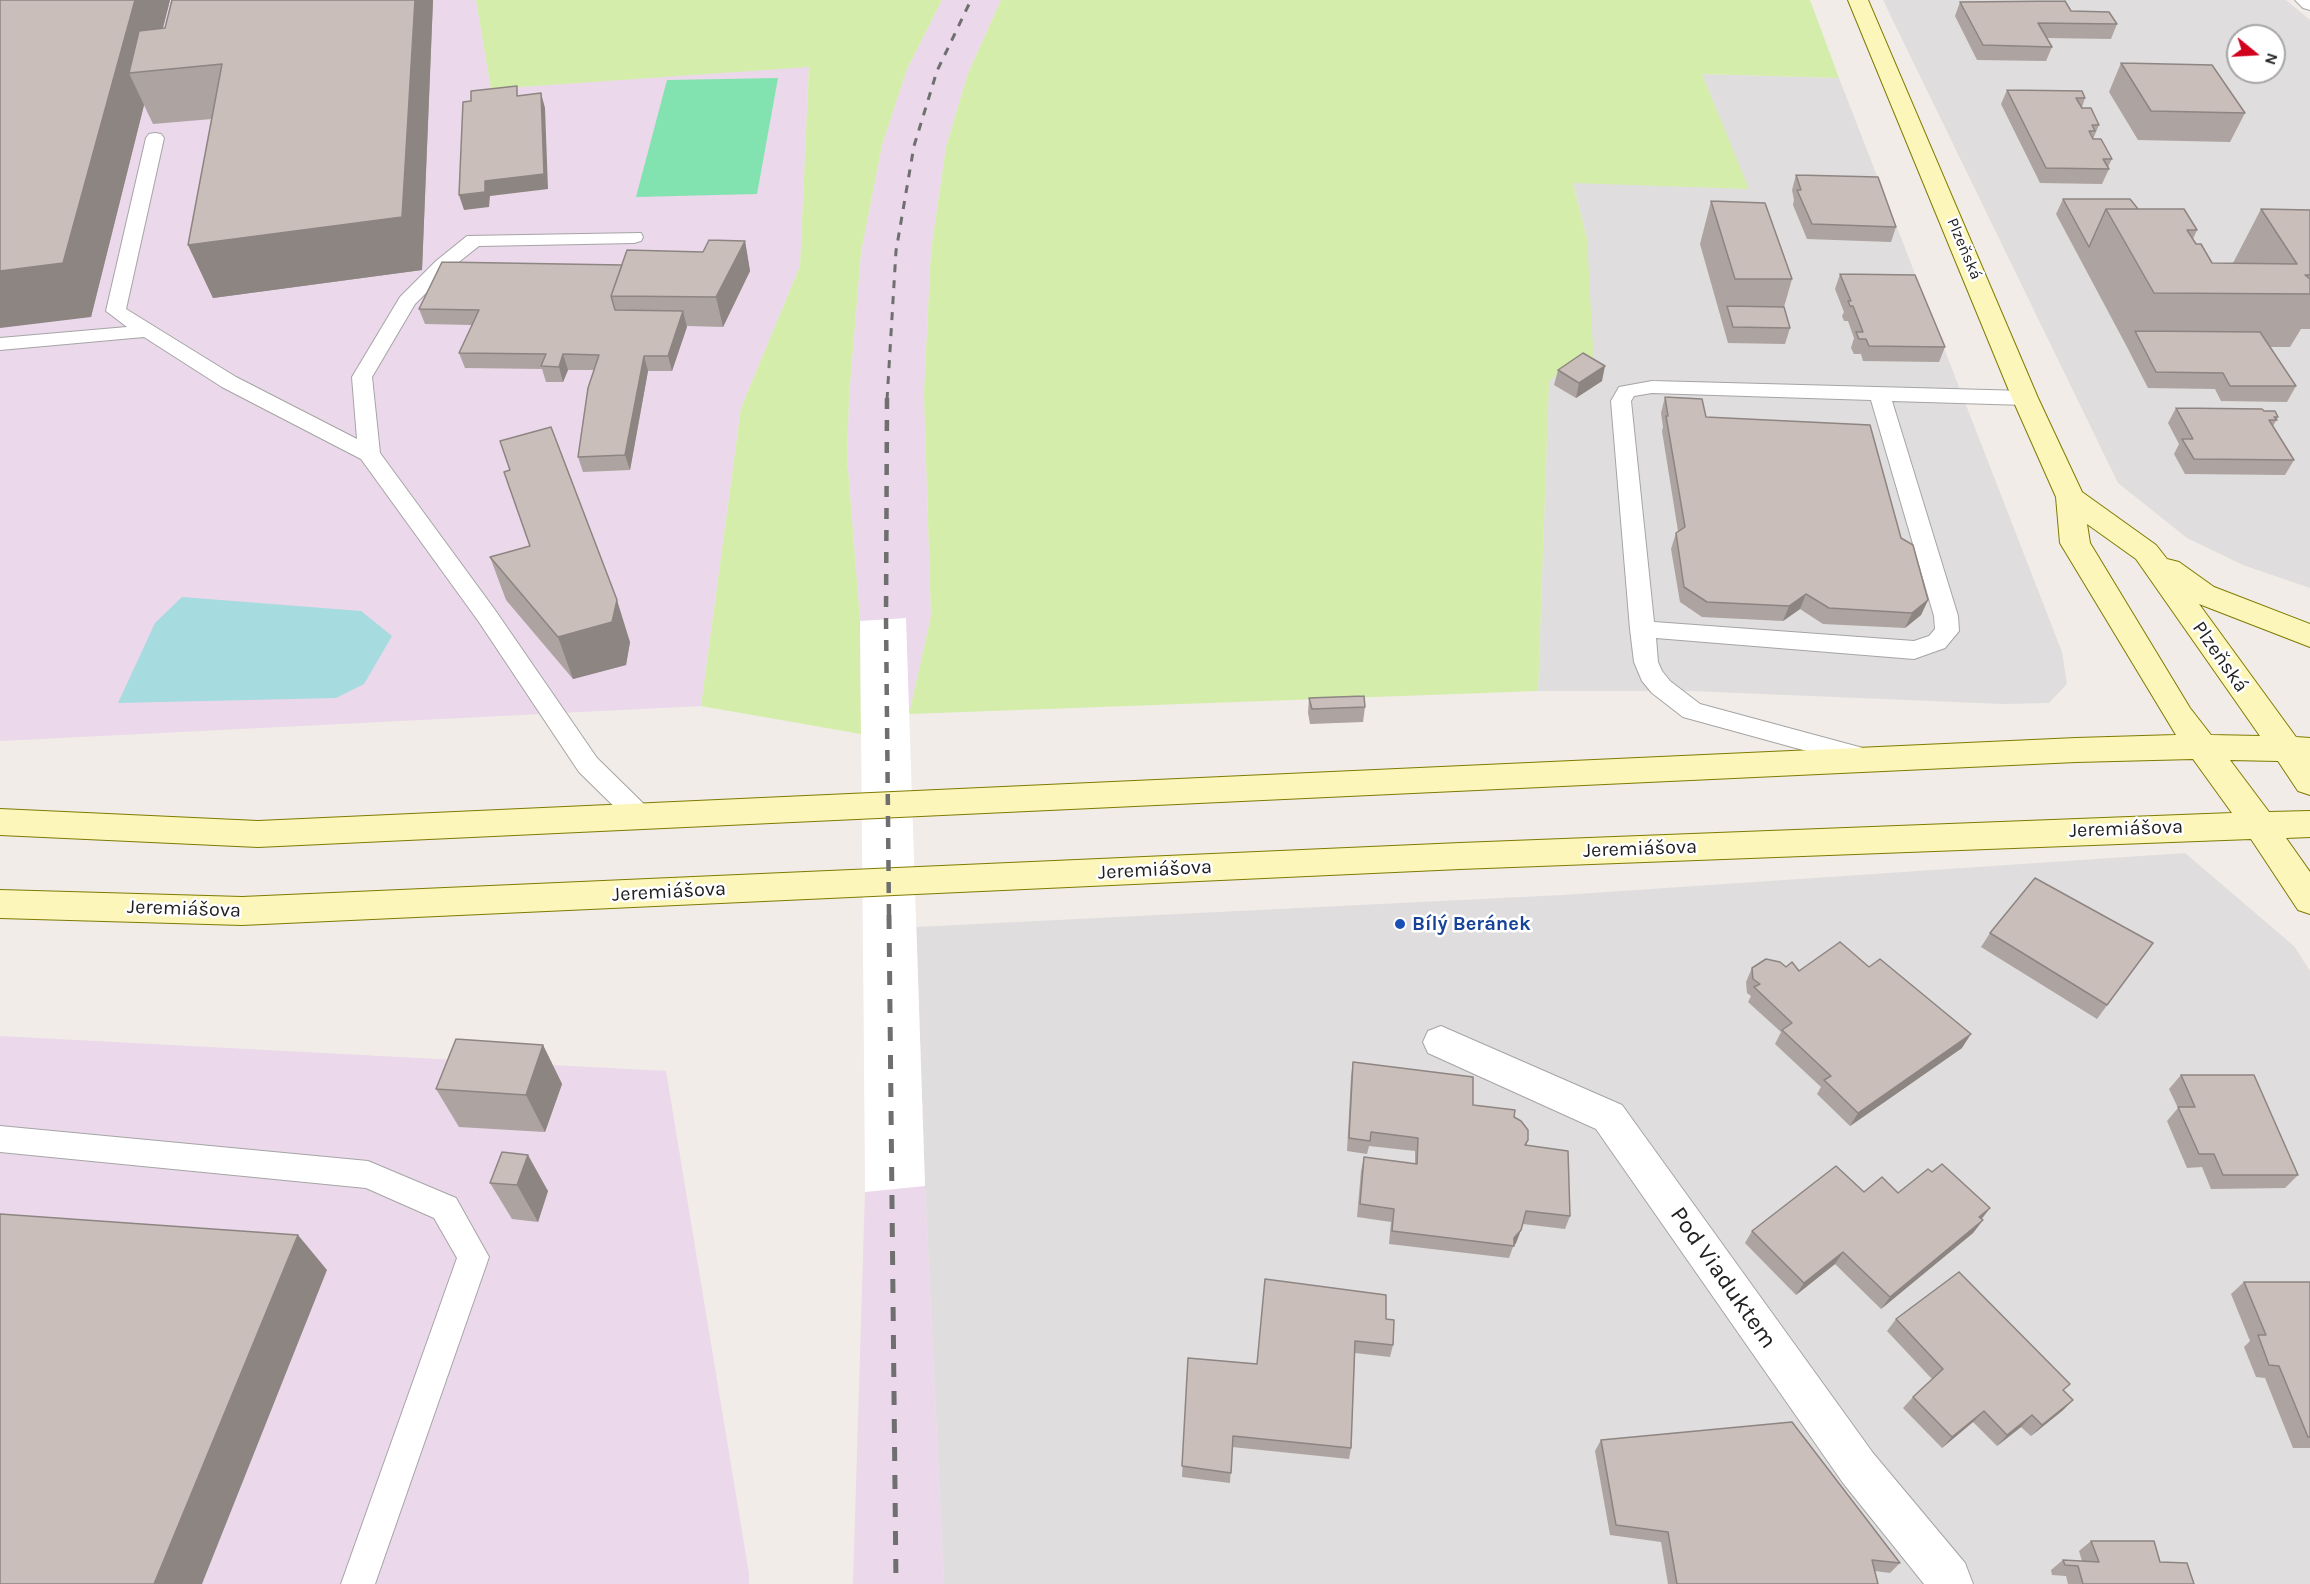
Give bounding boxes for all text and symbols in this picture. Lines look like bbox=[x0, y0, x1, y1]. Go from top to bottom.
north arrow bbox=[2226, 24, 2286, 84]
text: N bbox=[2261, 51, 2283, 67]
street label: Plzeňská bbox=[1942, 215, 1986, 283]
street label: Plzeňská bbox=[2187, 617, 2253, 697]
street label: Jeremiášova bbox=[2069, 815, 2183, 843]
street label: Jeremiášova bbox=[1583, 835, 1697, 863]
street label: Jeremiášova bbox=[1097, 855, 1213, 885]
street label: Jeremiášova bbox=[611, 877, 727, 907]
street label: Jeremiášova bbox=[127, 895, 241, 923]
place label: Bílý Beránek bbox=[1412, 912, 1531, 936]
marker: Bílý Beránek bbox=[1393, 917, 1407, 931]
street label: Pod Viaduktem bbox=[1664, 1202, 1782, 1354]

